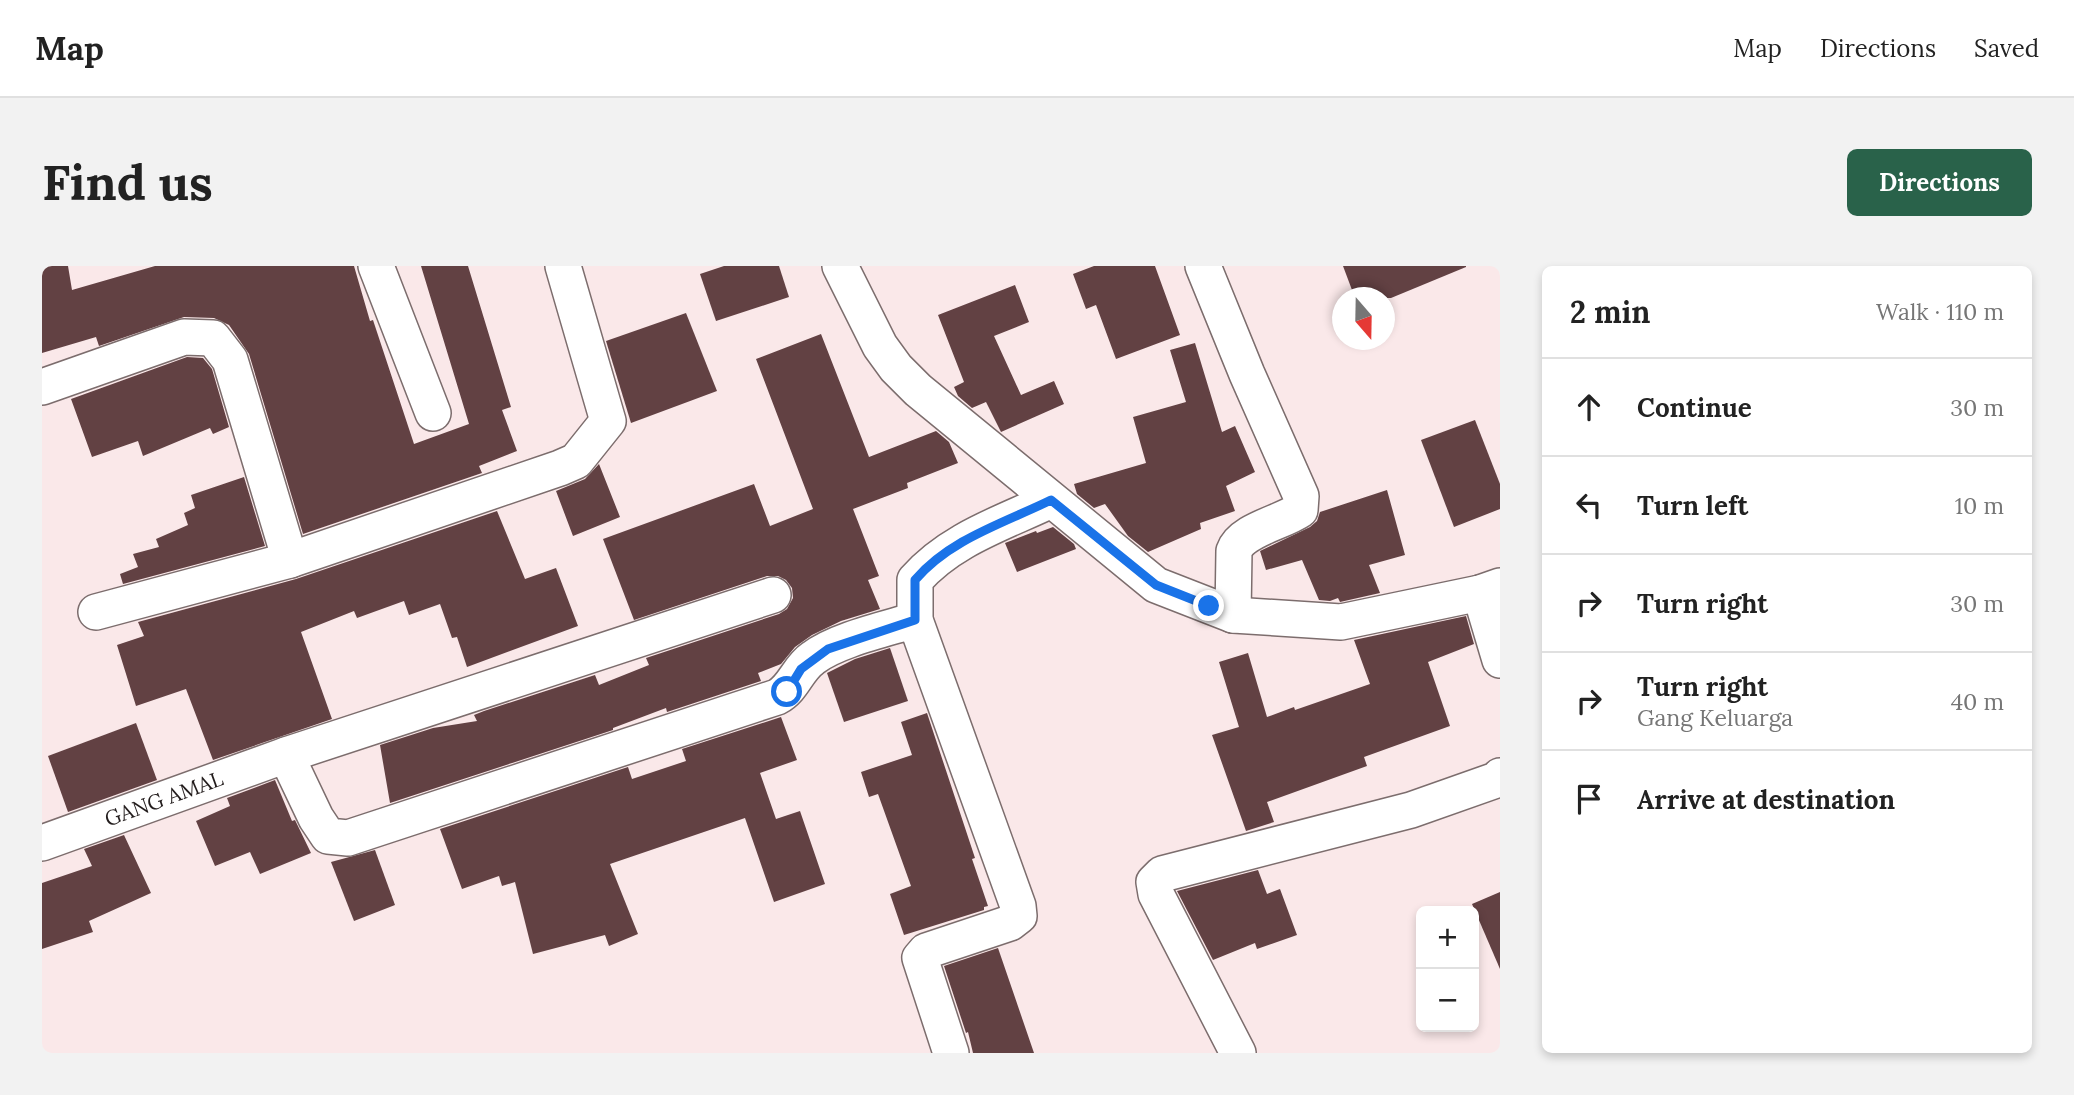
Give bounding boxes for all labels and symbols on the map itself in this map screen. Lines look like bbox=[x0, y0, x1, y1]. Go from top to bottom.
north arrow bbox=[1332, 287, 1395, 350]
route end bbox=[1193, 590, 1224, 621]
route start bbox=[771, 676, 802, 707]
street label: GANG AMAL bbox=[101, 765, 227, 832]

